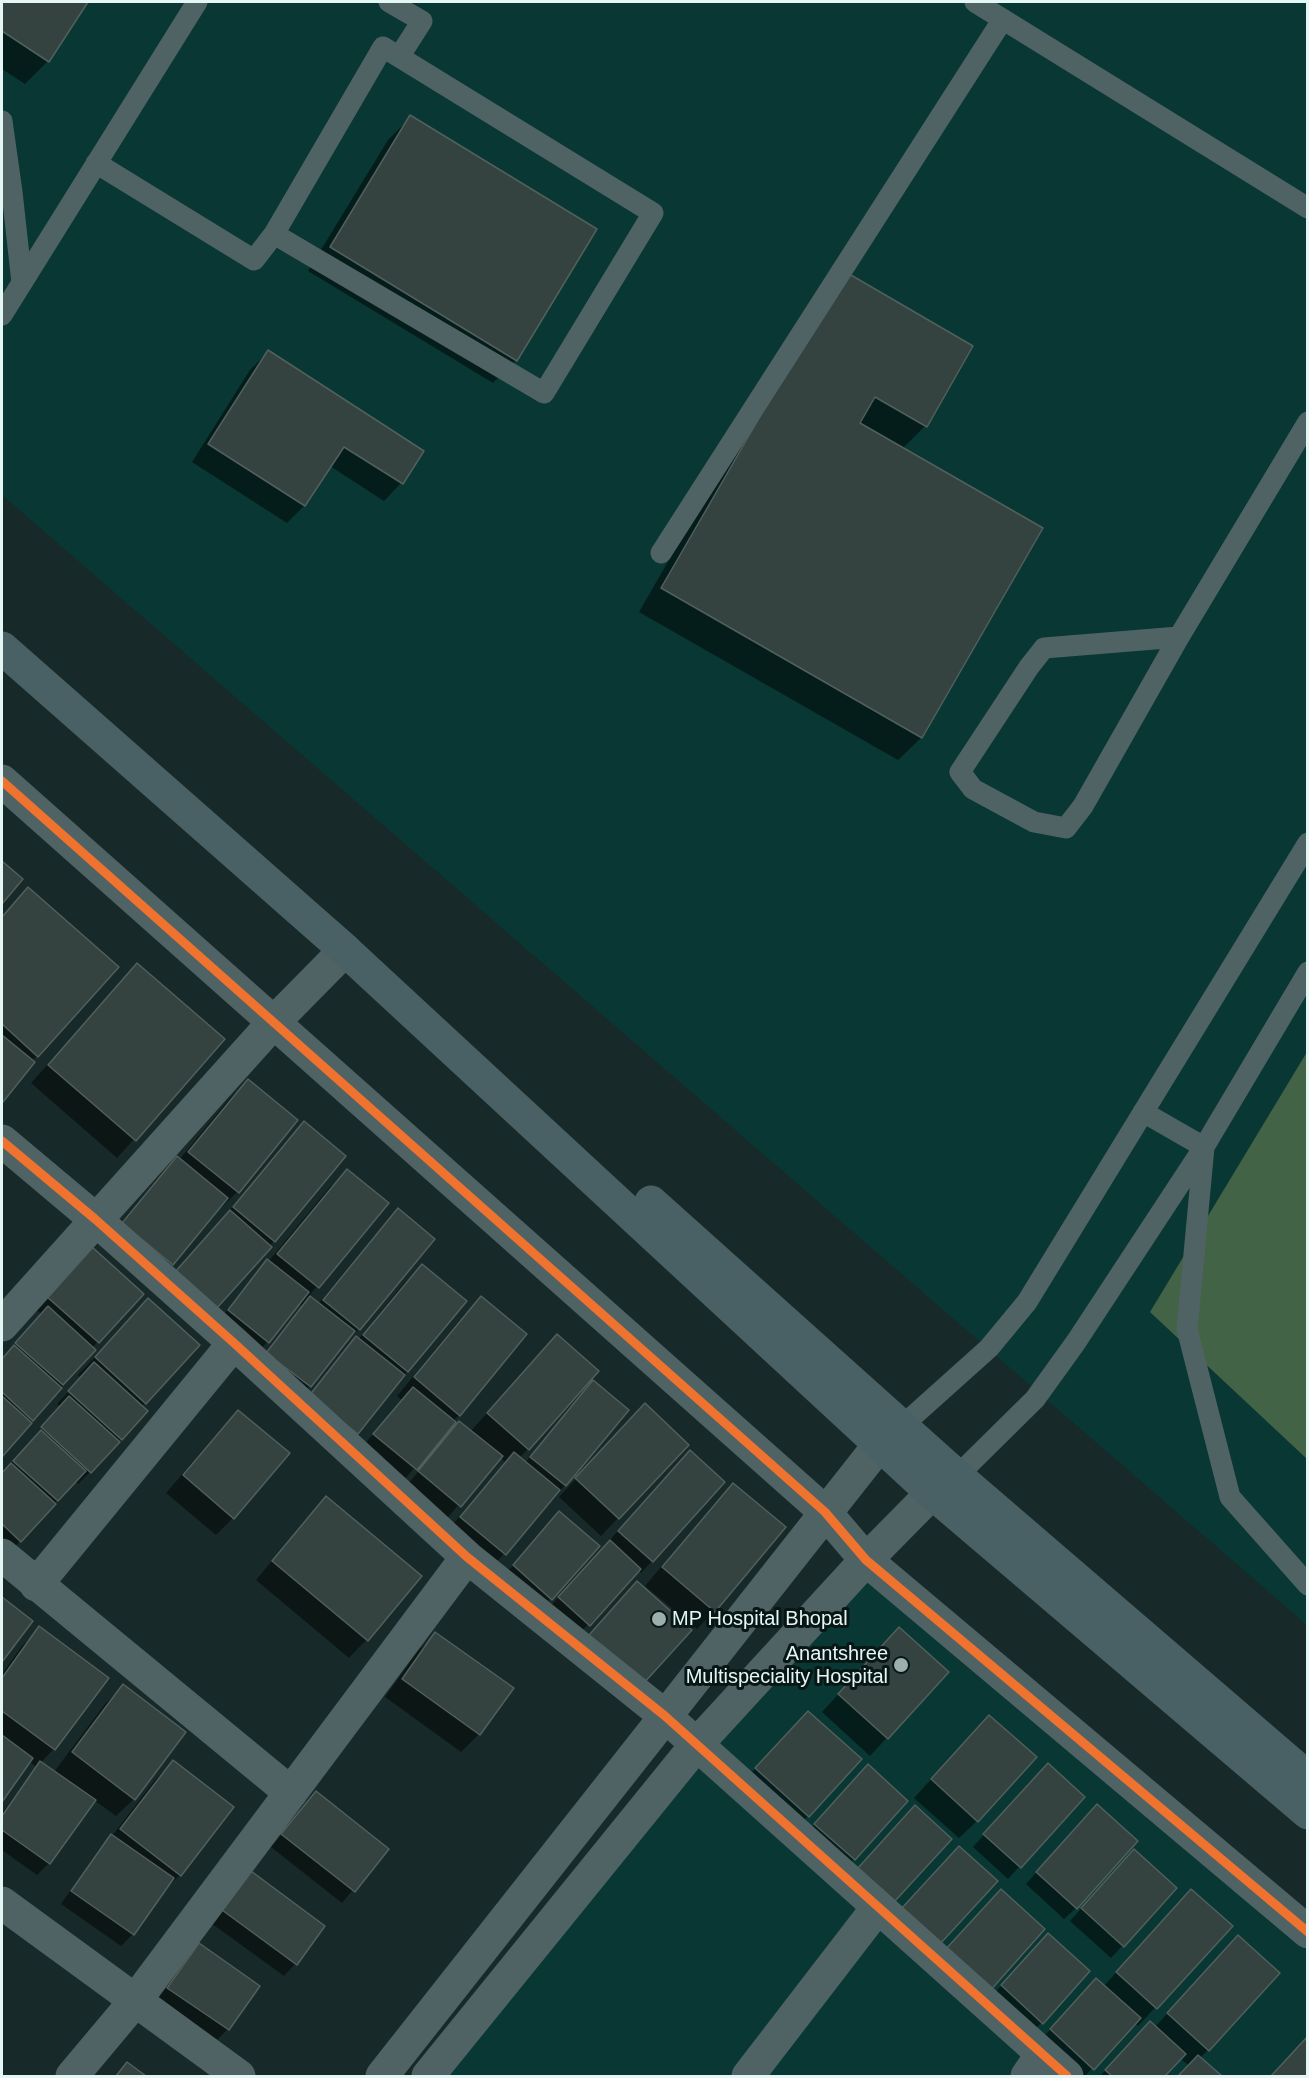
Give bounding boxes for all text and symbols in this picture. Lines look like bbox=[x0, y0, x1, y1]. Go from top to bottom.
place label: MP Hospital Bhopal bbox=[672, 1607, 848, 1631]
marker: MP Hospital Bhopal bbox=[650, 1610, 668, 1628]
place label: Anantshree Multispeciality Hospital bbox=[686, 1642, 888, 1689]
marker: Anantshree Multispeciality Hospital bbox=[892, 1656, 910, 1674]

